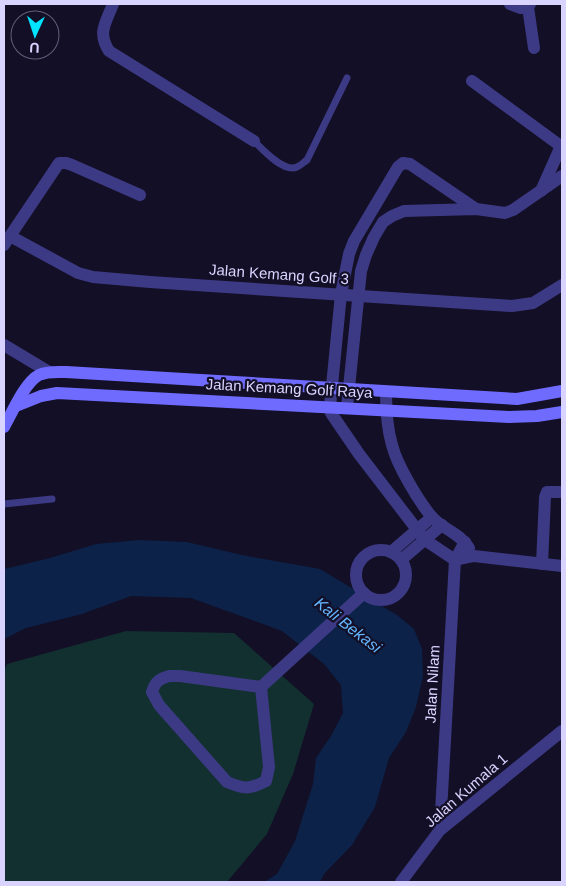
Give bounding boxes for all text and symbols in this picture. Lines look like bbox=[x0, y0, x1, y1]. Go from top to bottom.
north arrow bbox=[10, 10, 60, 60]
text: U bbox=[29, 40, 40, 56]
street label: Jalan Kemang Golf 3 bbox=[209, 261, 349, 287]
street label: Jalan Kemang Golf Raya bbox=[205, 375, 373, 401]
water label: Kali Bekasi bbox=[312, 594, 385, 656]
street label: Jalan Nilam bbox=[421, 644, 443, 724]
street label: Jalan Kumala 1 bbox=[421, 750, 511, 830]

